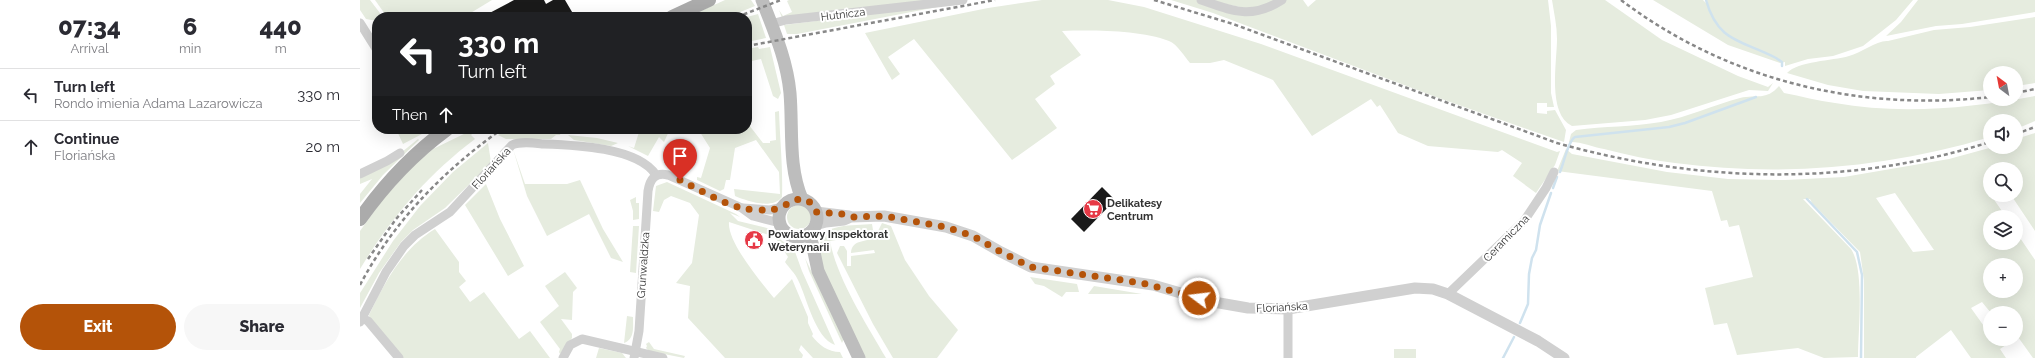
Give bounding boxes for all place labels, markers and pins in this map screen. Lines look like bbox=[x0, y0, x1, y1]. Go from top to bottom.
pin bbox=[663, 139, 697, 180]
place label: Delikatesy Centrum bbox=[1107, 197, 1162, 223]
supermarket icon: Delikatesy Centrum bbox=[1082, 198, 1104, 220]
place label: Powiatowy Inspektorat Weterynarii bbox=[768, 228, 889, 254]
public building icon: Powiatowy Inspektorat Weterynarii bbox=[743, 229, 765, 251]

